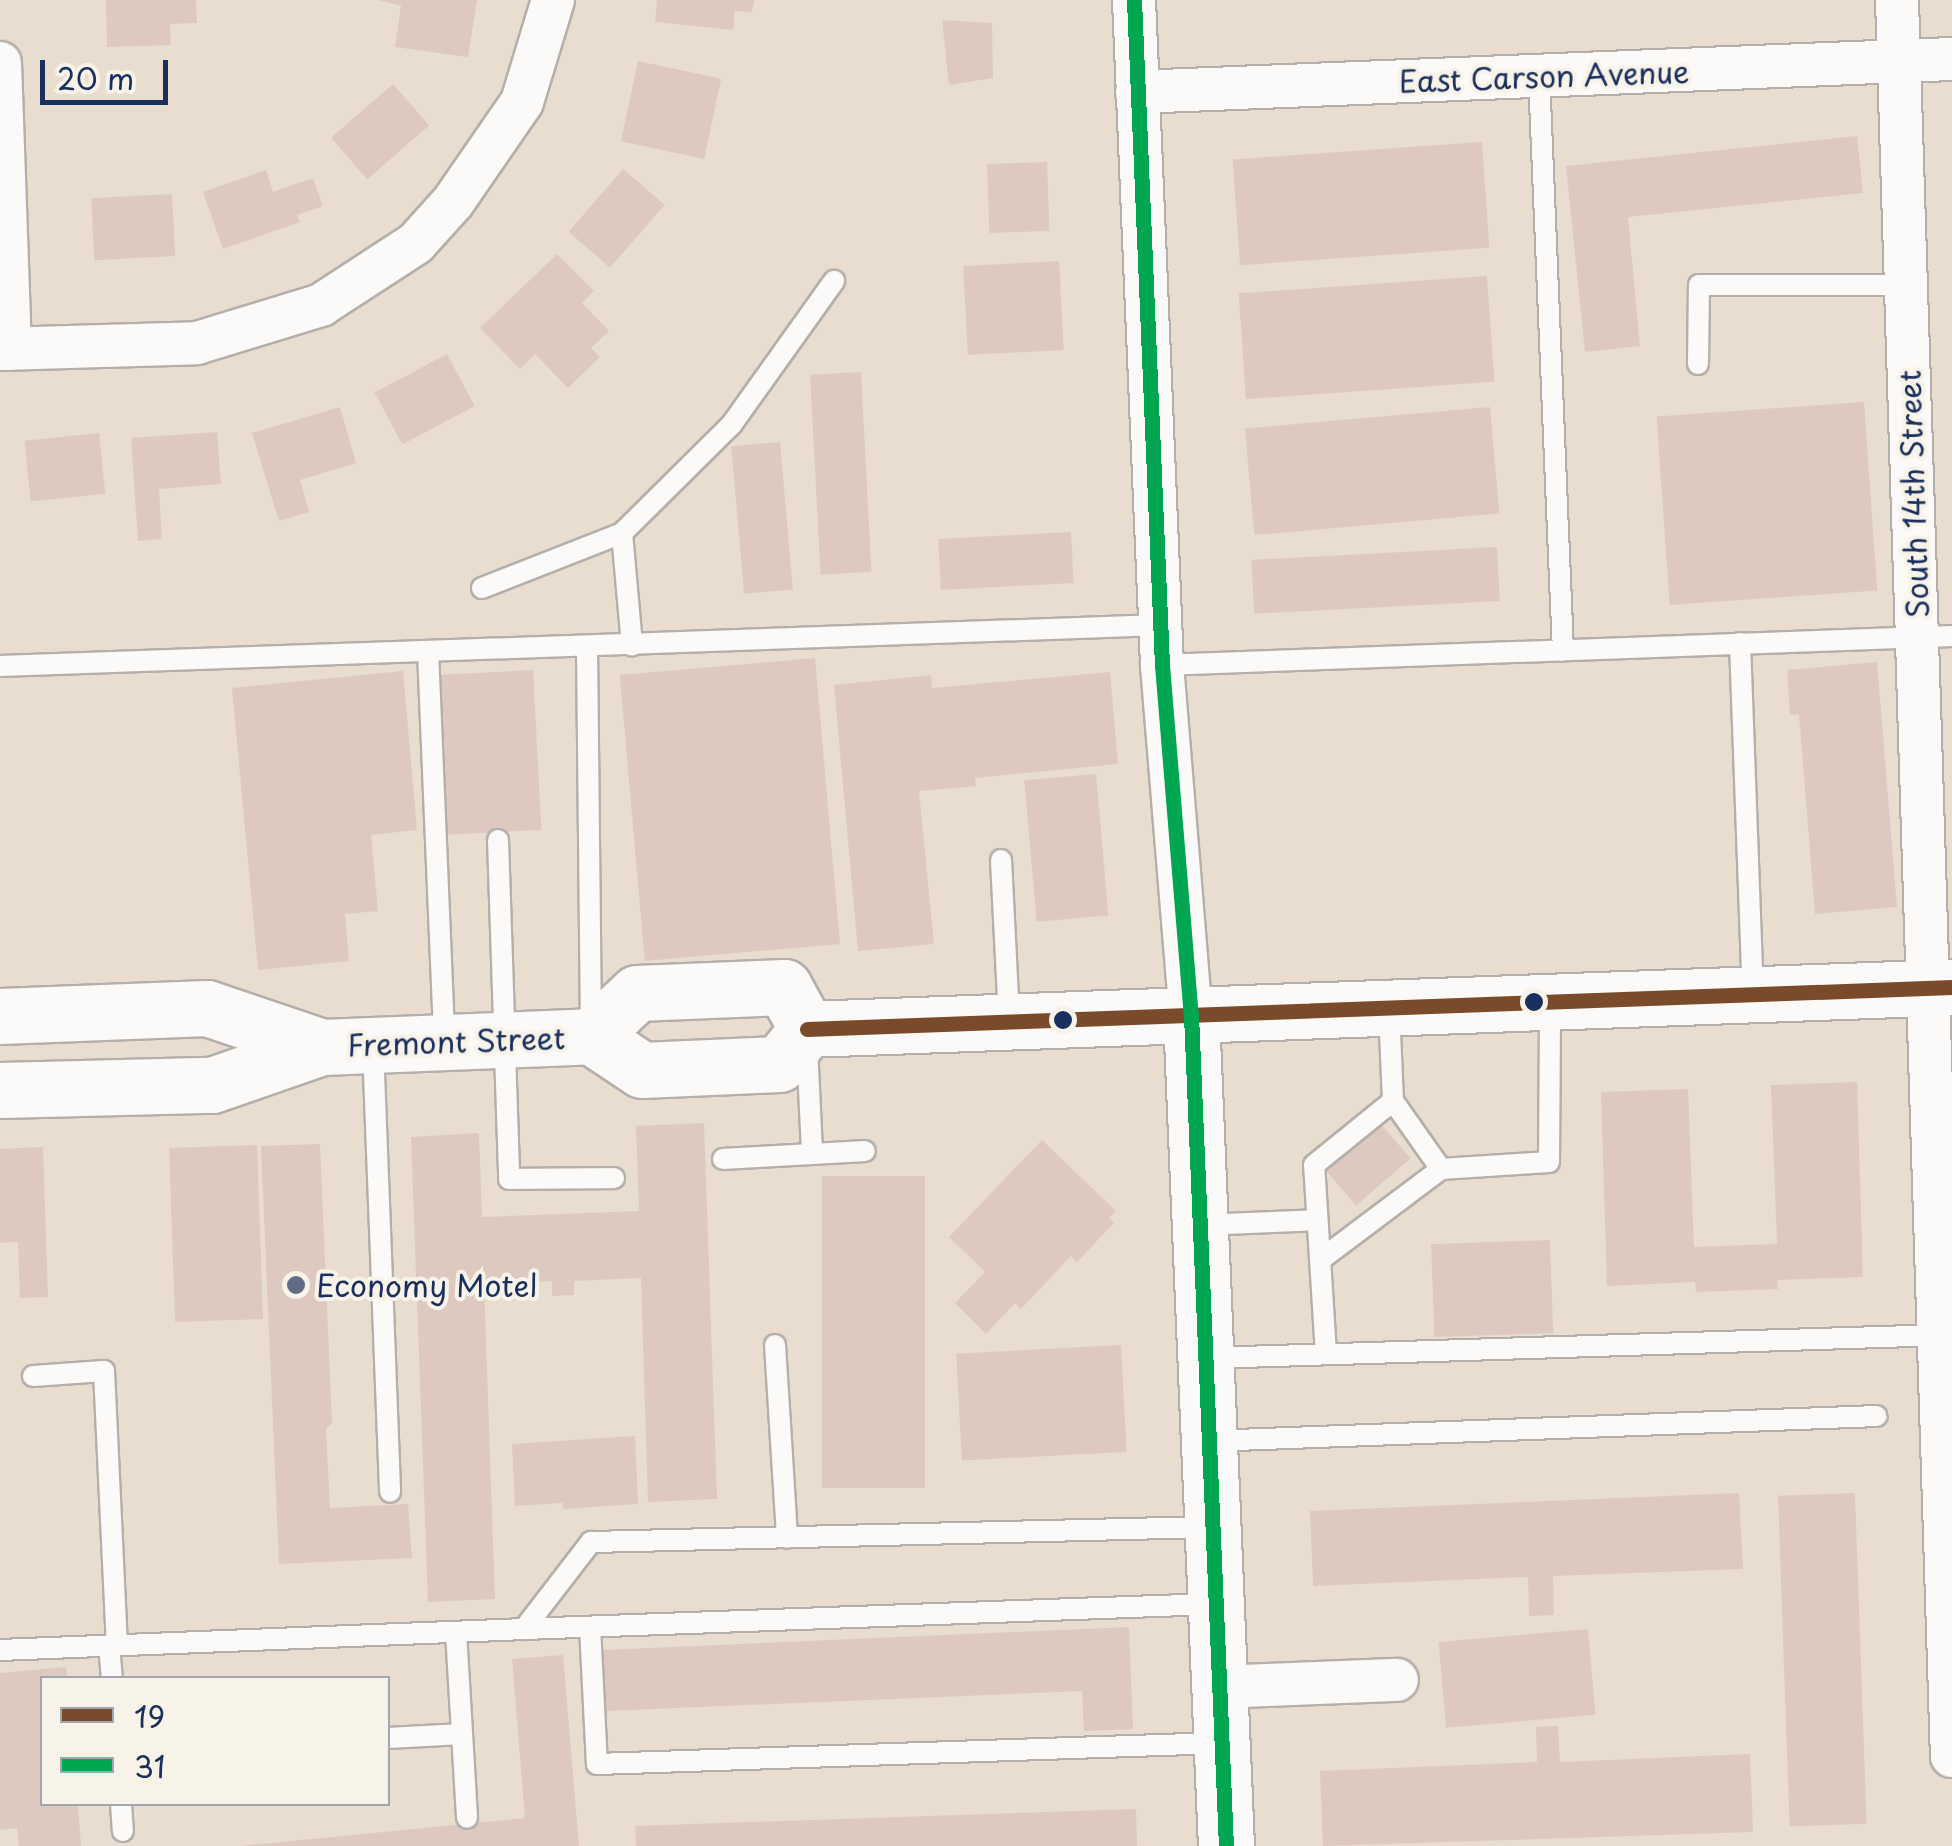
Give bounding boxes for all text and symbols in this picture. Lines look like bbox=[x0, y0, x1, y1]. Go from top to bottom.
scale bar bbox=[45, 40, 172, 102]
street label: East Carson Avenue bbox=[1399, 53, 1689, 99]
text: 20 m bbox=[57, 55, 134, 100]
street label: South 14th Street bbox=[1891, 367, 1935, 621]
unlabelled marker bbox=[1524, 992, 1544, 1012]
unlabelled marker bbox=[1053, 1010, 1073, 1030]
street label: Fremont Street bbox=[346, 1019, 566, 1063]
place label: Economy Motel bbox=[316, 1267, 537, 1303]
marker: Economy Motel bbox=[285, 1274, 307, 1296]
legend bbox=[40, 1676, 390, 1806]
text: 19 bbox=[134, 1693, 165, 1738]
text: 31 bbox=[134, 1743, 165, 1788]

